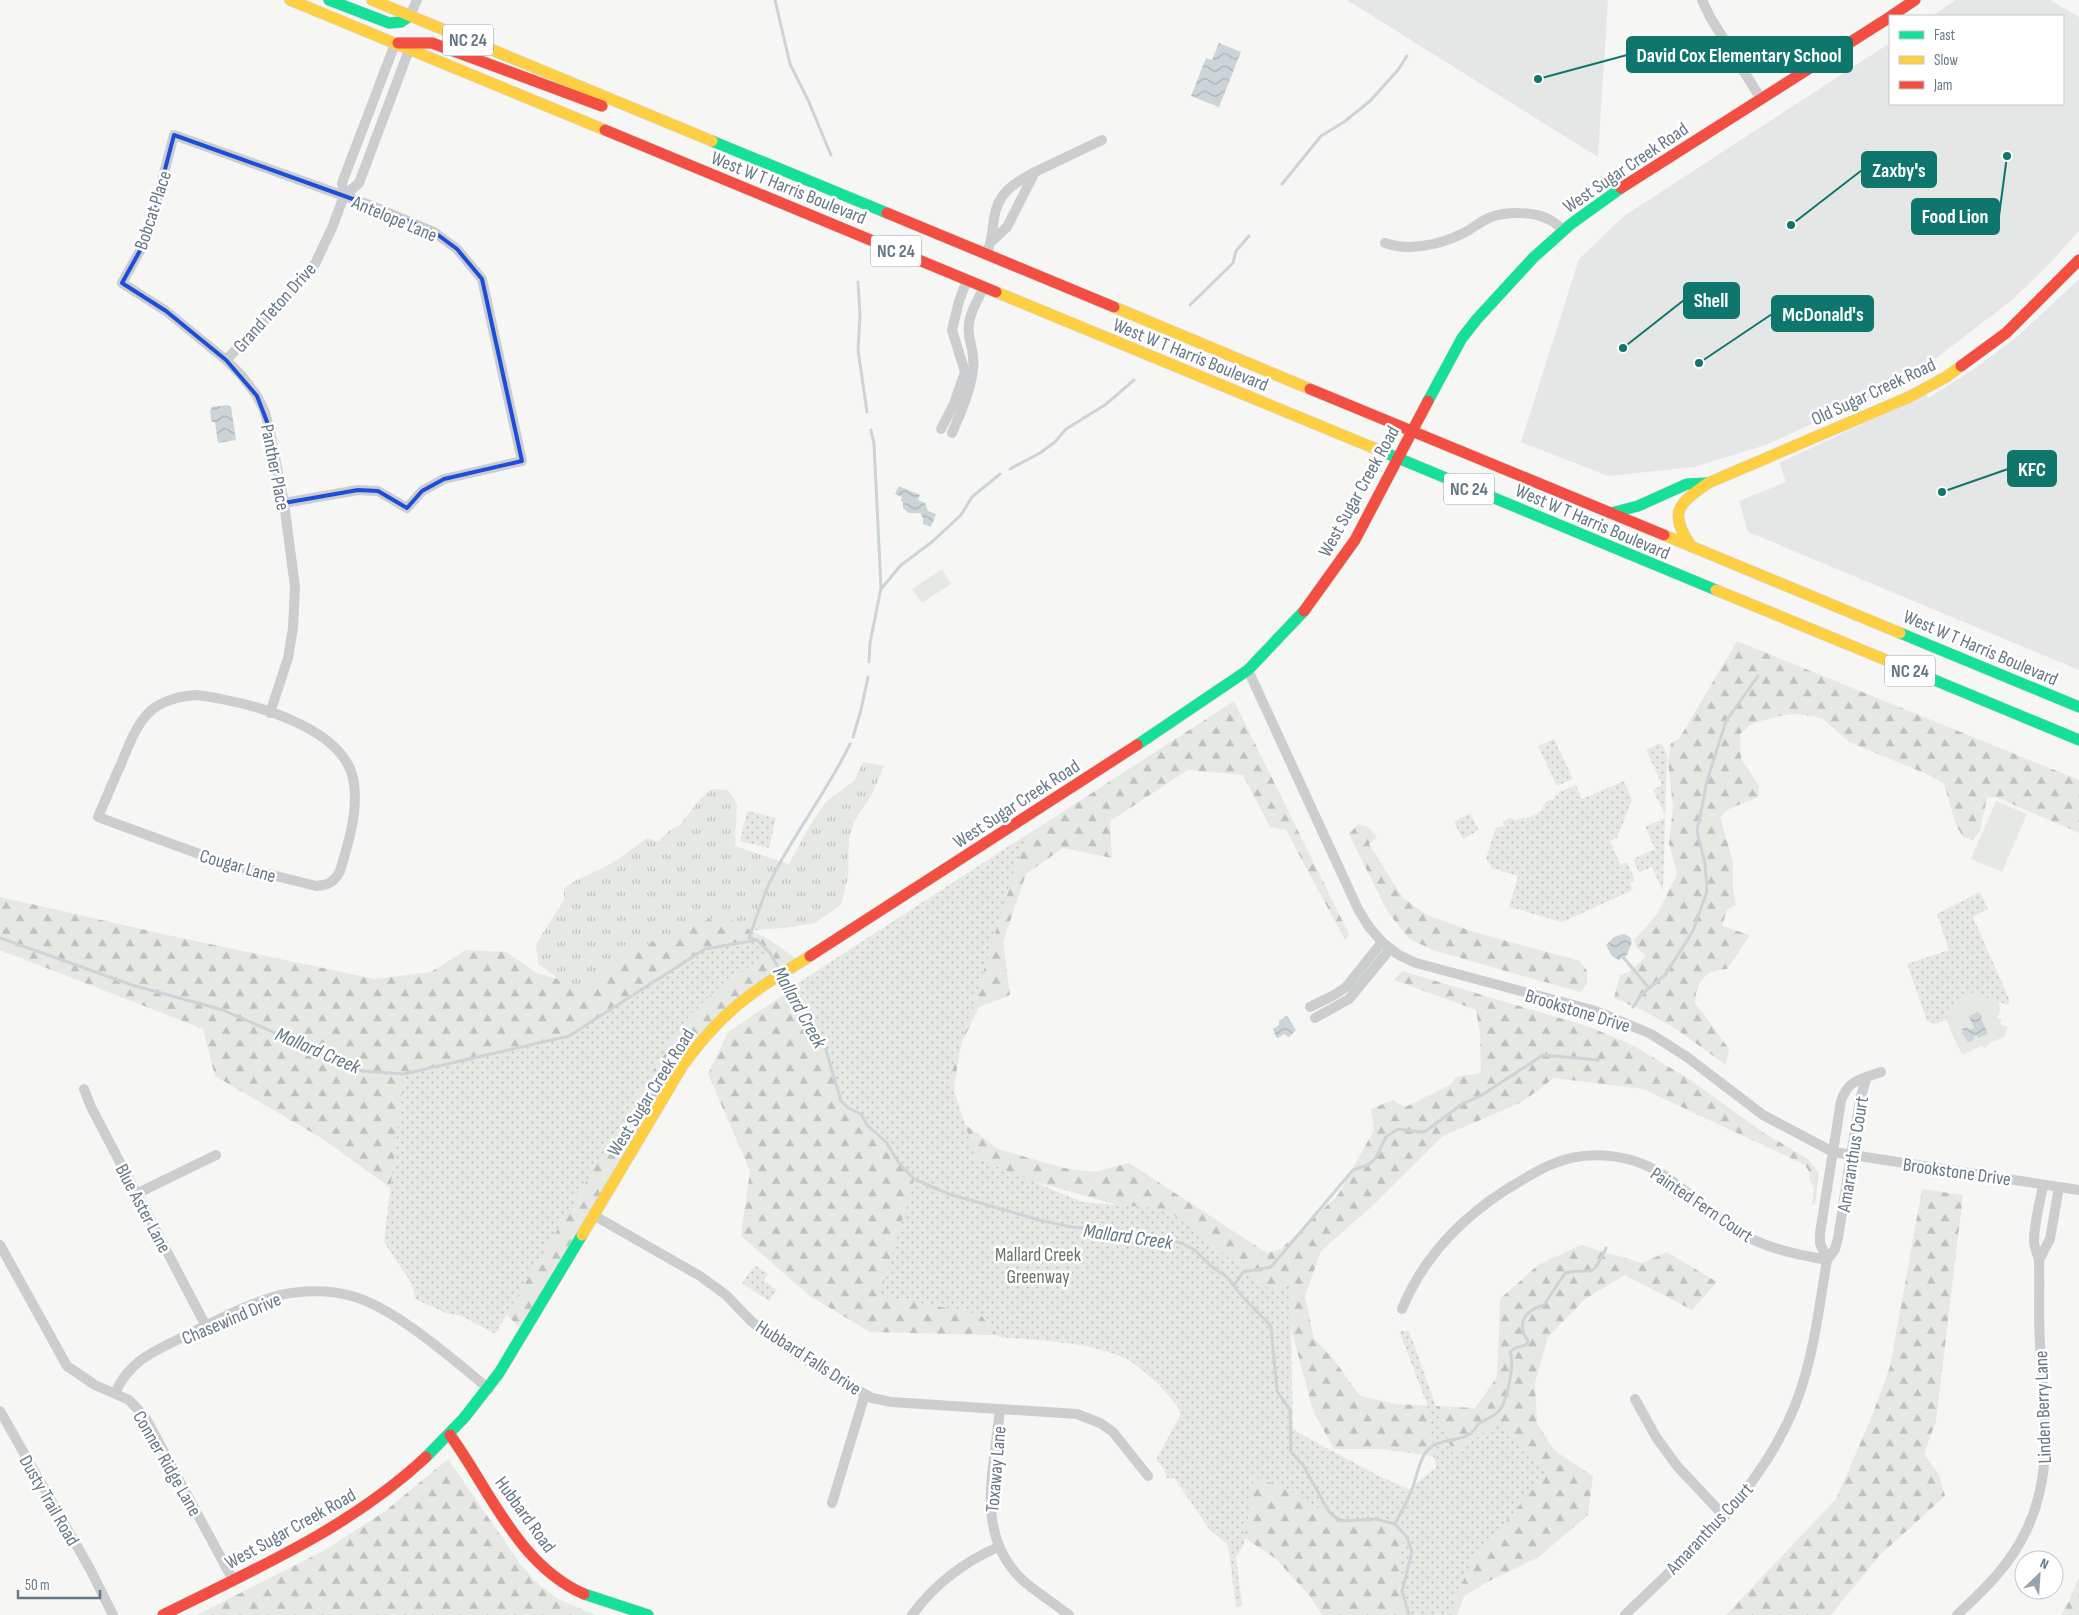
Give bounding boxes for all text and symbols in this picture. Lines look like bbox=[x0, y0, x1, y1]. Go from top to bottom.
legend bbox=[1889, 15, 2064, 105]
road number: NC 24 bbox=[443, 24, 493, 56]
text: Fast bbox=[1934, 26, 1956, 45]
callout: David Cox Elementary School bbox=[1627, 37, 1852, 72]
text: David Cox Elementary School bbox=[1636, 44, 1842, 68]
text: Slow bbox=[1934, 51, 1958, 70]
text: Jam bbox=[1933, 76, 1952, 95]
street label: West Sugar Creek Road bbox=[1559, 118, 1693, 219]
street label: West W T Harris Boulevard bbox=[707, 147, 869, 230]
callout: Zaxby's bbox=[1862, 152, 1936, 187]
text: Zaxby's bbox=[1872, 159, 1926, 183]
street label: Bobcat Place bbox=[130, 168, 177, 253]
street label: Antelope Lane bbox=[348, 191, 440, 248]
callout: Food Lion bbox=[1912, 199, 1999, 234]
text: Food Lion bbox=[1922, 205, 1988, 229]
road number: NC 24 bbox=[871, 236, 921, 266]
street label: Grand Teton Drive bbox=[229, 258, 321, 358]
callout: Shell bbox=[1684, 283, 1739, 318]
text: Shell bbox=[1694, 289, 1728, 313]
callout: McDonald's bbox=[1772, 296, 1873, 331]
text: McDonald's bbox=[1782, 303, 1864, 327]
street label: West W T Harris Boulevard bbox=[1109, 314, 1271, 397]
street label: Old Sugar Creek Road bbox=[1808, 354, 1939, 431]
street label: Panther Place bbox=[255, 422, 294, 512]
street label: West Sugar Creek Road bbox=[1314, 422, 1405, 561]
callout: KFC bbox=[2008, 451, 2056, 486]
text: KFC bbox=[2018, 458, 2046, 482]
road number: NC 24 bbox=[1444, 474, 1494, 504]
street label: West W T Harris Boulevard bbox=[1512, 479, 1673, 565]
street label: West W T Harris Boulevard bbox=[1900, 605, 2061, 691]
road number: NC 24 bbox=[1885, 656, 1935, 686]
street label: West Sugar Creek Road bbox=[949, 755, 1084, 854]
street label: Cougar Lane bbox=[197, 845, 278, 888]
water label: Mallard Creek bbox=[767, 962, 832, 1053]
street label: Brookstone Drive bbox=[1522, 985, 1633, 1038]
water label: Mallard Creek bbox=[272, 1022, 364, 1080]
street label: West Sugar Creek Road bbox=[603, 1025, 700, 1161]
street label: Amaranthus Court bbox=[1833, 1095, 1874, 1215]
street label: Brookstone Drive bbox=[1901, 1154, 2012, 1191]
street label: Blue Aster Lane bbox=[110, 1160, 176, 1257]
street label: Painted Fern Court bbox=[1646, 1163, 1757, 1248]
water label: Mallard Creek bbox=[1082, 1219, 1174, 1255]
park label: Mallard Creek Greenway bbox=[995, 1244, 1082, 1289]
street label: Chasewind Drive bbox=[179, 1288, 285, 1351]
street label: Hubbard Falls Drive bbox=[751, 1316, 865, 1401]
street label: Linden Berry Lane bbox=[2030, 1350, 2057, 1464]
street label: Conner Ridge Lane bbox=[127, 1407, 206, 1521]
street label: Toxaway Lane bbox=[981, 1425, 1012, 1513]
street label: Dusty Trail Road bbox=[14, 1451, 84, 1550]
street label: Hubbard Road bbox=[489, 1472, 560, 1557]
street label: Amaranthus Court bbox=[1661, 1478, 1758, 1580]
street label: West Sugar Creek Road bbox=[221, 1484, 360, 1575]
north arrow bbox=[2014, 1550, 2064, 1600]
text: N bbox=[2037, 1554, 2051, 1573]
scale bar bbox=[18, 1568, 100, 1600]
text: 50 m bbox=[25, 1576, 50, 1595]

